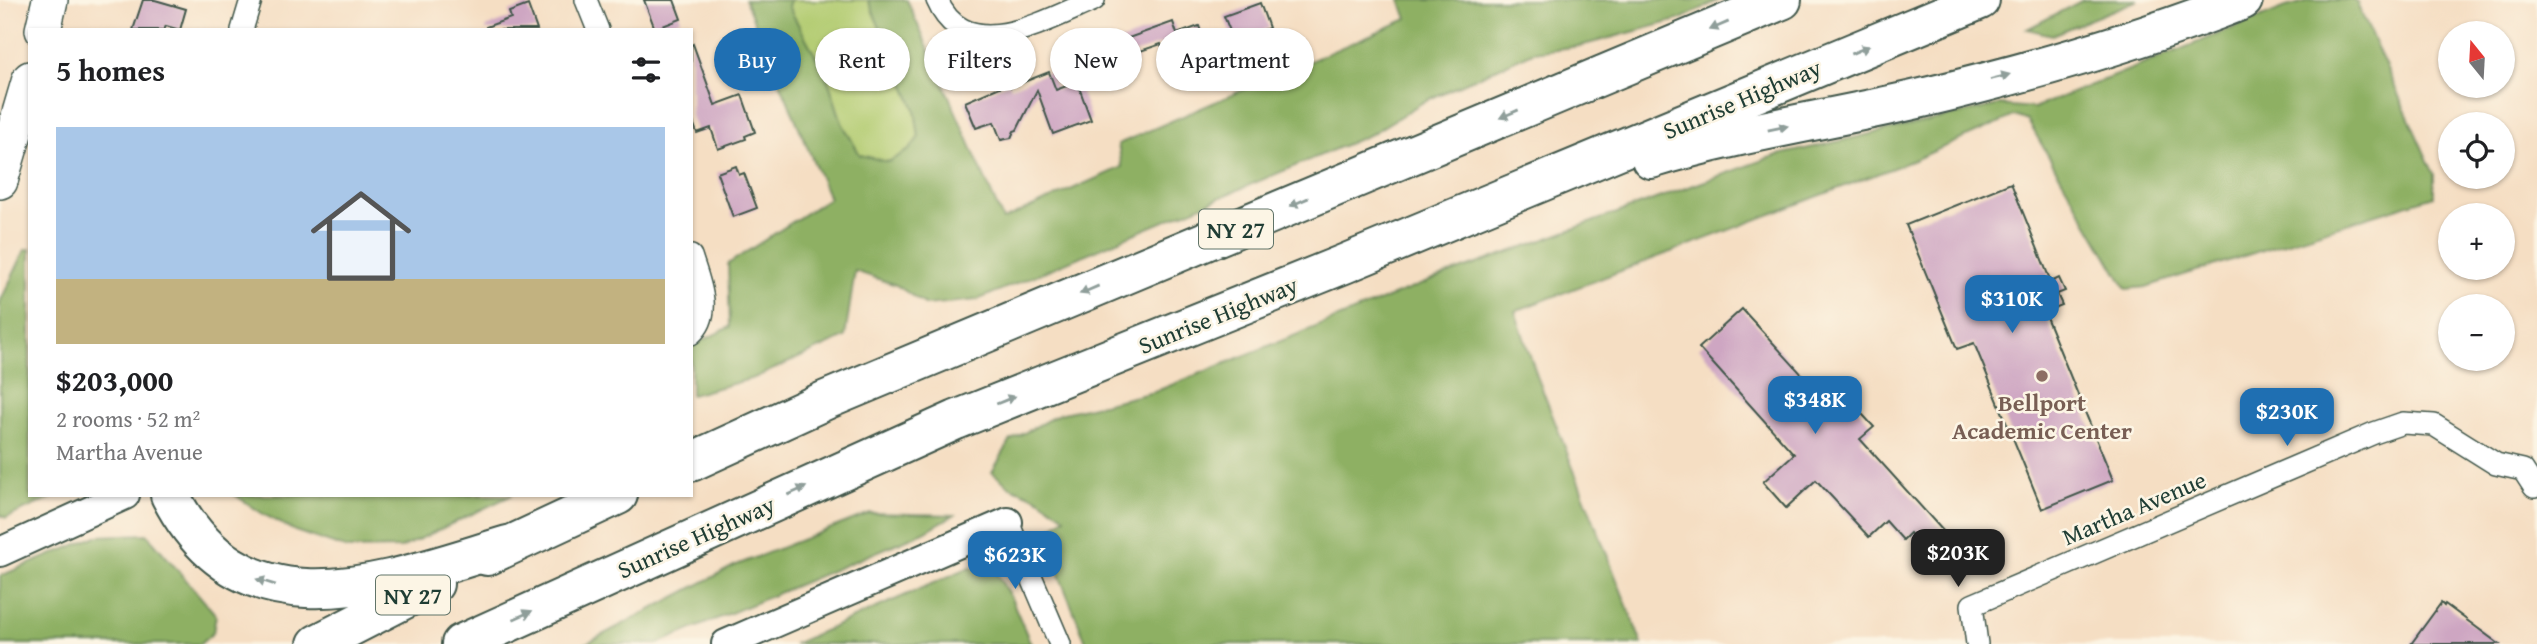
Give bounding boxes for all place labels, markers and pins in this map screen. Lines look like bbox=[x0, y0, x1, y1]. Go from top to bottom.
pin: $310K bbox=[1963, 276, 2061, 335]
marker: Bellport Academic Center bbox=[2034, 368, 2050, 384]
pin: $348K bbox=[1766, 376, 1864, 436]
place label: Bellport Academic Center bbox=[1952, 385, 2132, 448]
pin: $230K bbox=[2238, 388, 2336, 448]
pin: $203K bbox=[1909, 530, 2007, 589]
pin: $623K bbox=[966, 532, 1064, 591]

